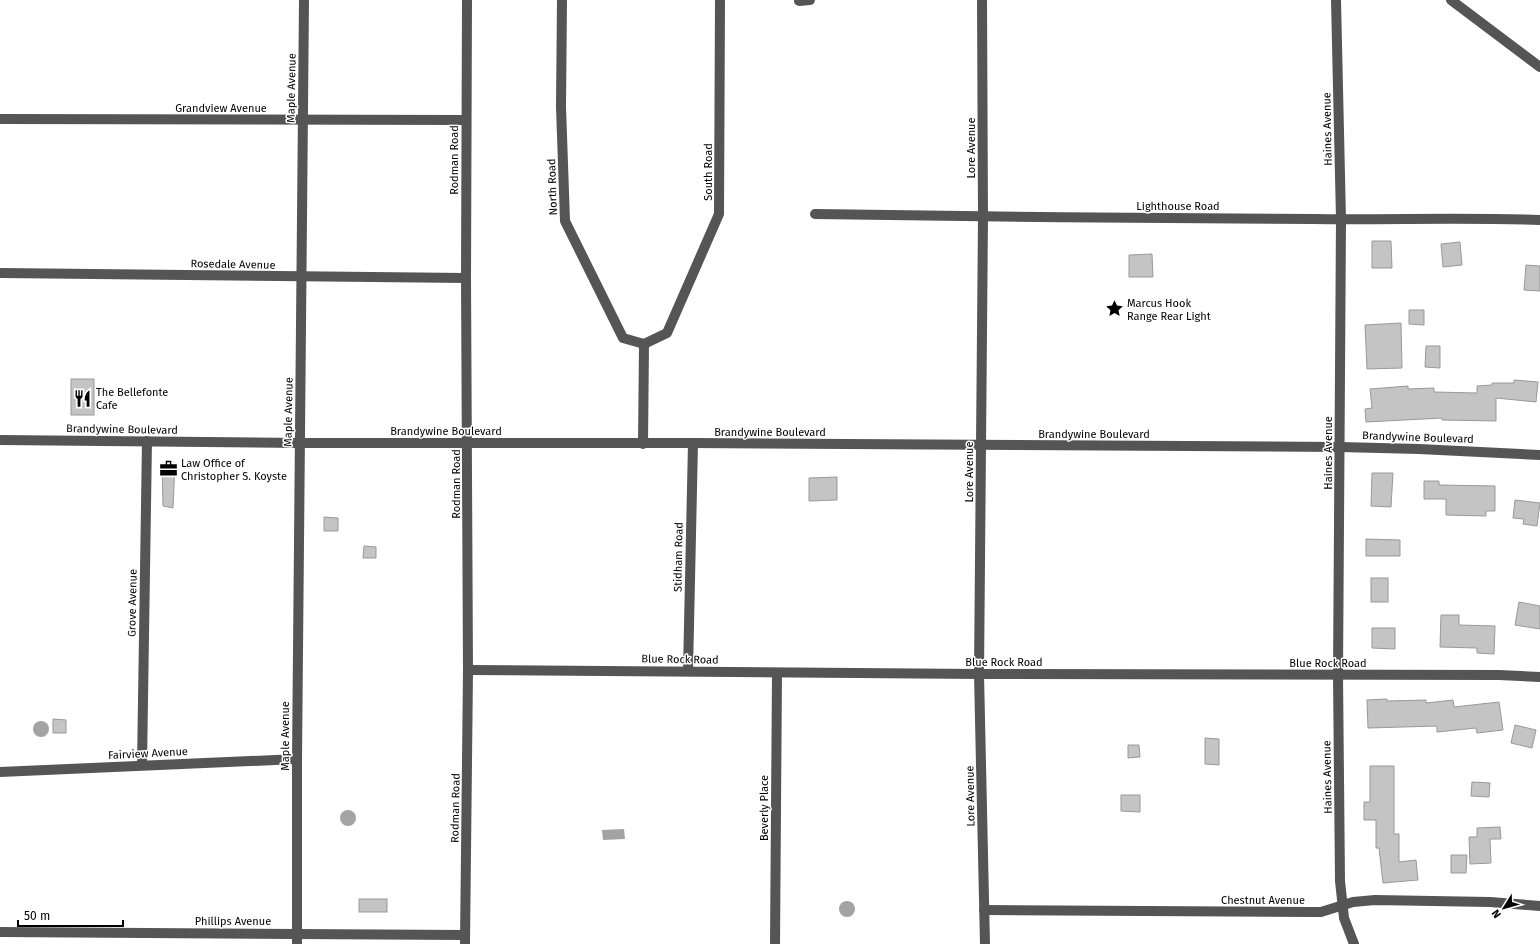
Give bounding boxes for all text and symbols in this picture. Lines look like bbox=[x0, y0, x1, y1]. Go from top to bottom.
street label: Maple Avenue bbox=[284, 53, 299, 123]
street label: Haines Avenue bbox=[1320, 92, 1335, 166]
street label: Grandview Avenue bbox=[175, 102, 267, 115]
street label: Lore Avenue bbox=[965, 118, 978, 178]
street label: Rodman Road bbox=[448, 125, 461, 195]
street label: South Road bbox=[702, 143, 715, 201]
street label: North Road bbox=[545, 158, 560, 216]
street label: Lighthouse Road bbox=[1136, 200, 1220, 213]
street label: Rosedale Avenue bbox=[190, 257, 276, 272]
place label: Marcus Hook Range Rear Light bbox=[1127, 297, 1211, 323]
place icon: Marcus Hook Range Rear Light bbox=[1104, 299, 1124, 319]
street label: Maple Avenue bbox=[281, 377, 296, 447]
place label: The Bellefonte Cafe bbox=[96, 386, 168, 412]
restaurant icon: The Bellefonte Cafe bbox=[73, 388, 93, 408]
street label: Haines Avenue bbox=[1322, 416, 1335, 490]
street label: Brandywine Boulevard bbox=[66, 422, 178, 437]
street label: Brandywine Boulevard bbox=[390, 425, 502, 438]
street label: Brandywine Boulevard bbox=[714, 426, 826, 439]
street label: Brandywine Boulevard bbox=[1038, 428, 1150, 441]
street label: Brandywine Boulevard bbox=[1362, 429, 1474, 446]
street label: Lore Avenue bbox=[963, 442, 976, 502]
street label: Rodman Road bbox=[450, 449, 463, 519]
place label: Law Office of Christopher S. Koyste bbox=[181, 457, 287, 483]
office icon: Law Office of Christopher S. Koyste bbox=[158, 459, 178, 479]
street label: Stidham Road bbox=[671, 522, 686, 592]
street label: Grove Avenue bbox=[125, 569, 140, 637]
street label: Blue Rock Road bbox=[641, 652, 719, 667]
street label: Blue Rock Road bbox=[965, 656, 1043, 669]
street label: Blue Rock Road bbox=[1289, 657, 1367, 670]
street label: Maple Avenue bbox=[279, 701, 292, 771]
street label: Haines Avenue bbox=[1320, 740, 1335, 814]
street label: Fairview Avenue bbox=[108, 745, 188, 762]
street label: Lore Avenue bbox=[963, 765, 978, 827]
street label: Rodman Road bbox=[448, 773, 463, 843]
street label: Beverly Place bbox=[758, 775, 771, 841]
north arrow bbox=[1484, 888, 1524, 928]
street label: Chestnut Avenue bbox=[1221, 894, 1305, 907]
scale bar bbox=[18, 902, 123, 928]
text: N bbox=[1489, 907, 1504, 921]
text: 50 m bbox=[24, 909, 50, 923]
street label: Phillips Avenue bbox=[195, 915, 271, 928]

